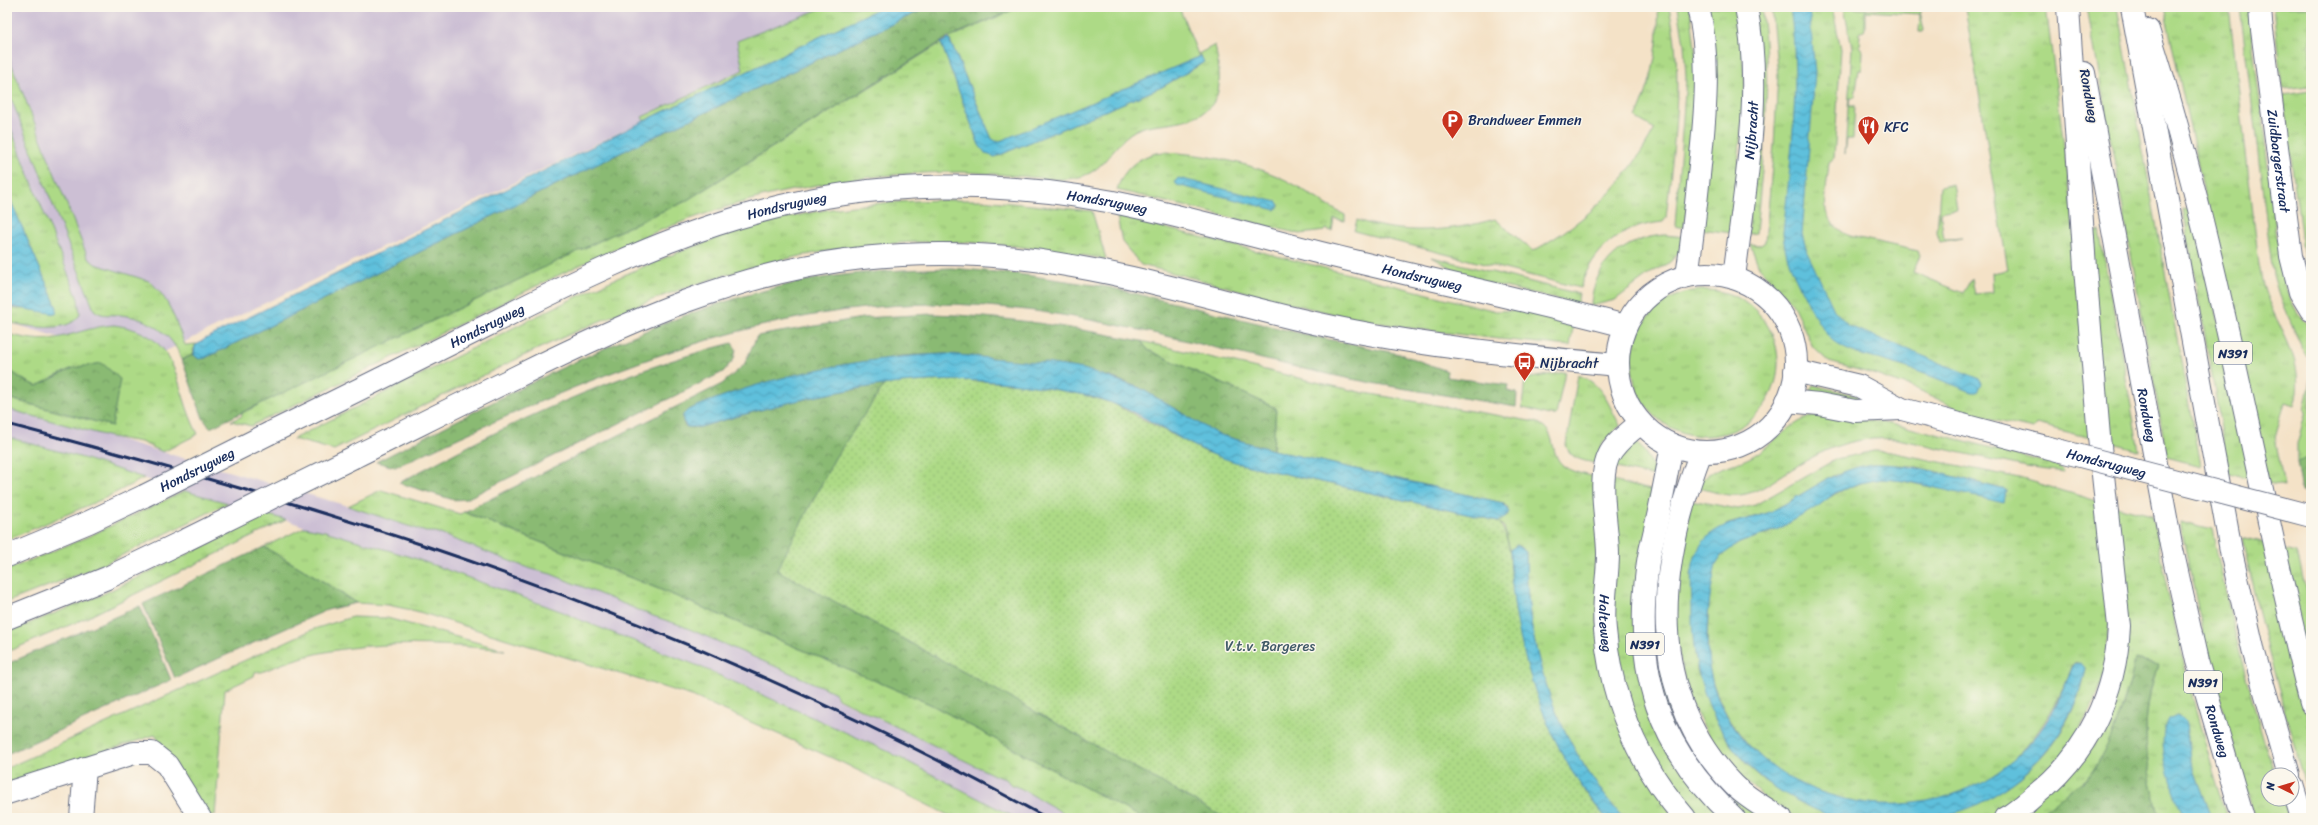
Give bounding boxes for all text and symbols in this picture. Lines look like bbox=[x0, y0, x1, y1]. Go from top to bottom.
street label: Rondweg bbox=[2072, 67, 2106, 125]
street label: Nijbracht bbox=[1736, 99, 1766, 160]
parking icon: Brandweer Emmen bbox=[1439, 107, 1465, 140]
place label: Brandweer Emmen bbox=[1468, 108, 1582, 133]
street label: Zuidbargerstraat bbox=[2260, 108, 2298, 215]
restaurant icon: KFC bbox=[1856, 114, 1882, 147]
place label: KFC bbox=[1884, 115, 1909, 140]
street label: Hondsrugweg bbox=[1065, 182, 1150, 221]
street label: Hondsrugweg bbox=[744, 185, 829, 227]
street label: Hondsrugweg bbox=[1380, 256, 1465, 299]
street label: Hondsrugweg bbox=[445, 296, 529, 355]
road number: N391 bbox=[2214, 342, 2252, 364]
bus stop icon: Nijbracht bbox=[1511, 350, 1537, 383]
place label: Nijbracht bbox=[1540, 351, 1600, 376]
street label: Rondweg bbox=[2130, 386, 2164, 444]
street label: Hondsrugweg bbox=[155, 440, 239, 499]
street label: Hondsrugweg bbox=[2064, 440, 2149, 485]
street label: Halteweg bbox=[1592, 594, 1620, 654]
road number: N391 bbox=[1626, 633, 1664, 655]
park label: V.t.v. Bargeres bbox=[1225, 634, 1315, 659]
road number: N391 bbox=[2184, 671, 2222, 693]
street label: Rondweg bbox=[2198, 702, 2237, 761]
north arrow bbox=[2260, 767, 2300, 807]
text: N bbox=[2261, 781, 2280, 792]

